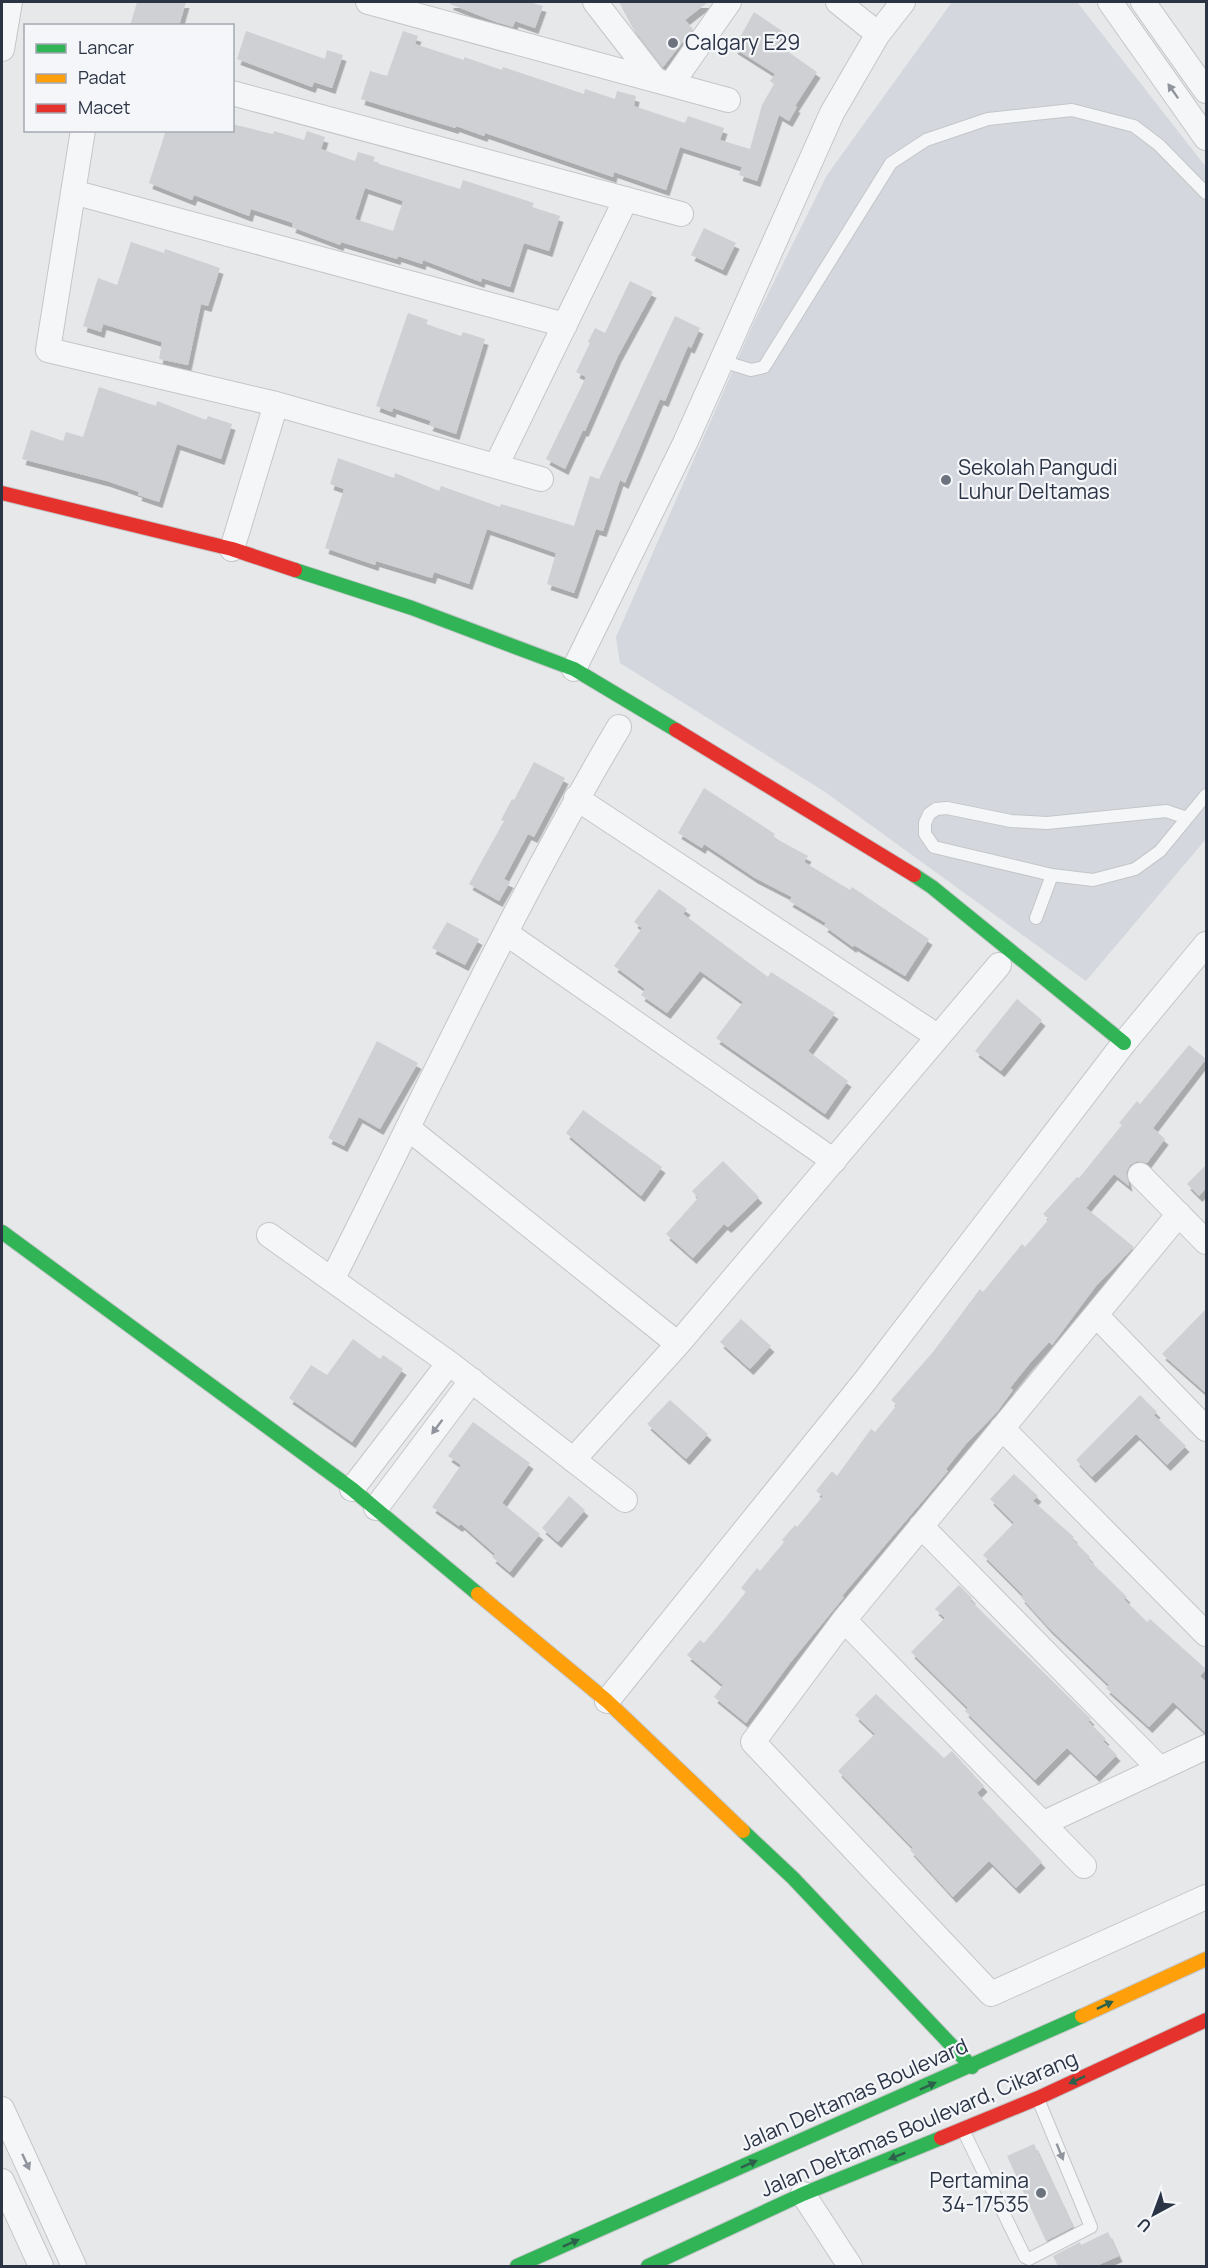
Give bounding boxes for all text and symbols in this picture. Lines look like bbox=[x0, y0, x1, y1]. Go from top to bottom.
legend bbox=[24, 24, 234, 132]
place label: Calgary E29 bbox=[685, 28, 800, 56]
text: Lancar bbox=[78, 35, 135, 59]
marker: Calgary E29 bbox=[666, 36, 680, 50]
text: Padat bbox=[78, 65, 126, 89]
one-way arrow bbox=[1167, 83, 1179, 99]
text: Macet bbox=[78, 95, 131, 119]
place label: Sekolah Pangudi Luhur Deltamas bbox=[958, 453, 1118, 505]
marker: Sekolah Pangudi Luhur Deltamas bbox=[939, 473, 953, 487]
one-way arrow bbox=[431, 1419, 443, 1435]
one-way arrow bbox=[1097, 2001, 1114, 2010]
street label: Jalan Deltamas Boulevard bbox=[735, 2031, 972, 2157]
street label: Jalan Deltamas Boulevard, Cikarang bbox=[756, 2043, 1082, 2203]
one-way arrow bbox=[1068, 2076, 1086, 2085]
one-way arrow bbox=[919, 2081, 937, 2091]
one-way arrow bbox=[1056, 2143, 1065, 2161]
one-way arrow bbox=[888, 2151, 906, 2161]
one-way arrow bbox=[21, 2154, 30, 2171]
one-way arrow bbox=[741, 2160, 758, 2169]
place label: Pertamina 34-17535 bbox=[930, 2166, 1029, 2218]
north arrow bbox=[1124, 2184, 1184, 2244]
marker: Pertamina 34-17535 bbox=[1034, 2186, 1048, 2200]
text: U bbox=[1133, 2213, 1156, 2237]
one-way arrow bbox=[562, 2238, 580, 2248]

